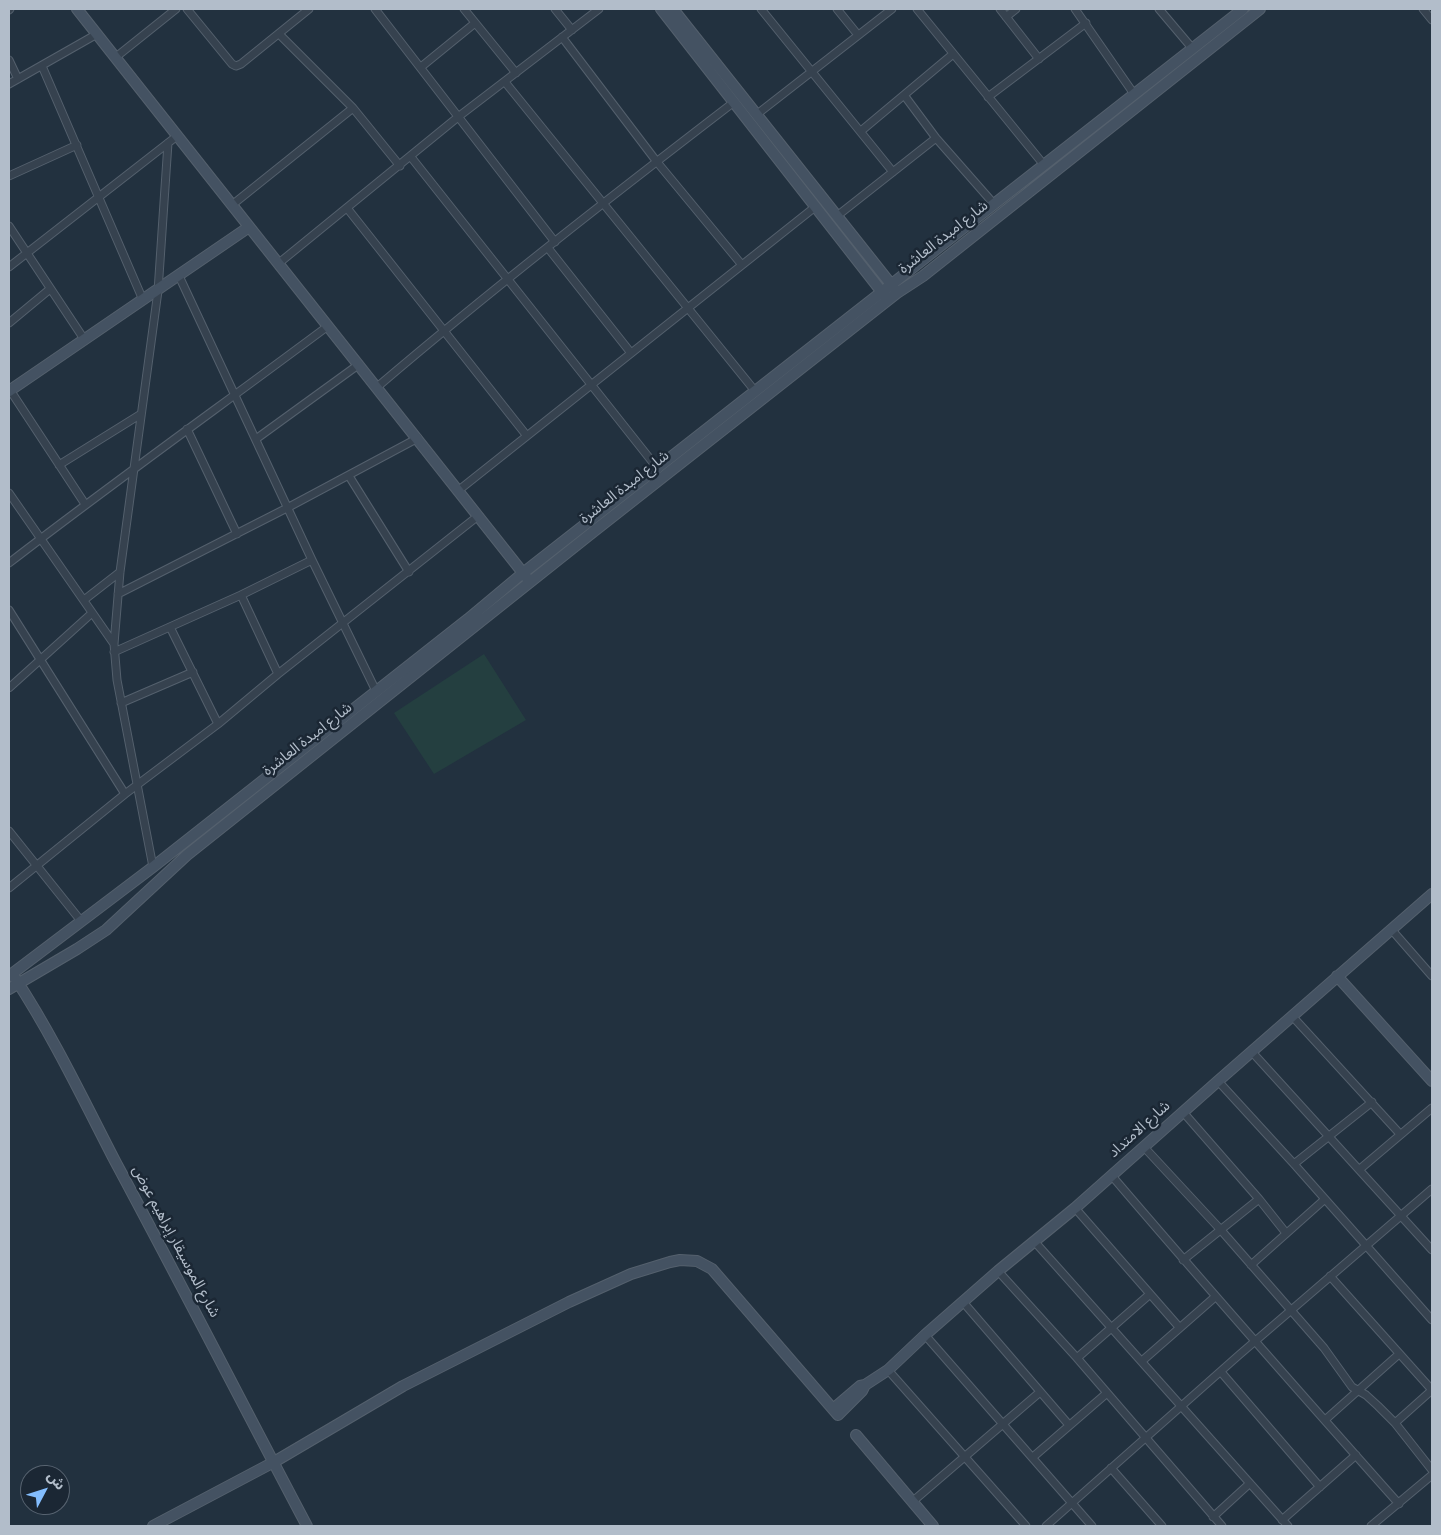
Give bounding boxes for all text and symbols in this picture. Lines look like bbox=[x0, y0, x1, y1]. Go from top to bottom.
street label: شارع امبدة العاشرة bbox=[896, 197, 992, 279]
street label: شارع امبدة العاشرة bbox=[577, 447, 673, 529]
street label: شارع امبدة العاشرة bbox=[260, 699, 356, 781]
street label: شارع الامتداد bbox=[1105, 1098, 1175, 1162]
street label: شارع الموسيقار إبراهيم عوض bbox=[127, 1163, 223, 1321]
north arrow bbox=[20, 1465, 70, 1515]
text: ش bbox=[42, 1467, 70, 1495]

